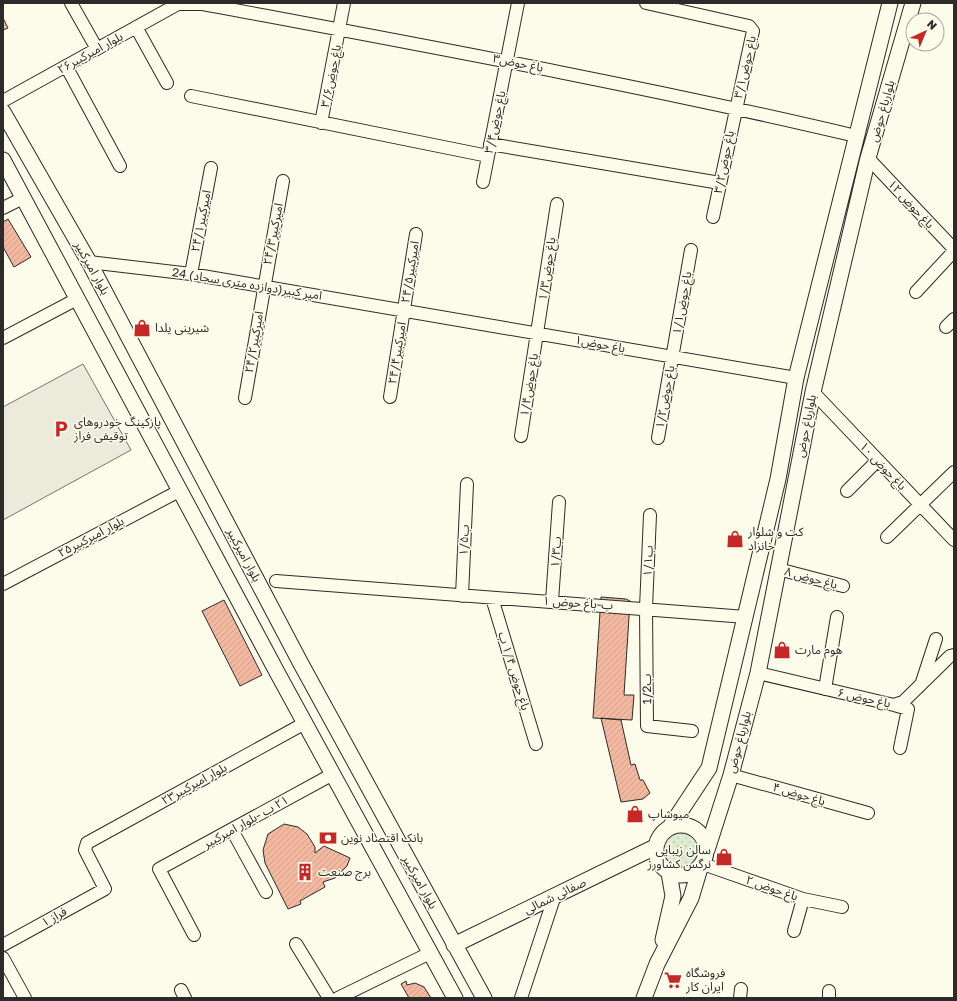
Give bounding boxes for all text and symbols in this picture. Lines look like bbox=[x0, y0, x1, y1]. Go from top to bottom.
north arrow bbox=[905, 12, 945, 52]
text: N bbox=[925, 17, 940, 32]
street label: بلوار امیرکبیر۲۶ bbox=[54, 28, 125, 77]
street label: باغ حوض۳/۱ bbox=[730, 34, 761, 100]
street label: باغ حوض۳/۶ bbox=[317, 43, 346, 109]
street label: باغ حوض۳ bbox=[491, 50, 545, 77]
street label: بلوارباغ حوض bbox=[866, 78, 899, 144]
street label: باغ حوض۳/۴ bbox=[481, 89, 510, 155]
street label: باغ حوض۳/۲ bbox=[710, 129, 739, 195]
street label: ۱۲ باغ حوض bbox=[884, 176, 938, 232]
street label: امیرکبیر۲۴/۱ bbox=[187, 189, 214, 253]
street label: امیرکبیر۲۴/۳ bbox=[259, 202, 286, 266]
street label: باغ حوض۱/۳ bbox=[535, 236, 560, 302]
street label: بلوار امیرکبیر bbox=[71, 237, 113, 297]
street label: امیرکبیر۲۴/۵ bbox=[397, 240, 422, 304]
street label: 24 امیر کبیر(دوازده متری سجاد) bbox=[171, 264, 323, 303]
street label: باغ حوض۱/۱ bbox=[669, 270, 696, 336]
street label: امیرکبیر۲۴/۲ bbox=[241, 310, 266, 374]
shop icon: شیرینی یلدا bbox=[132, 318, 152, 338]
place label: شیرینی یلدا bbox=[155, 320, 209, 335]
street label: امیرکبیر۲۴/۴ bbox=[384, 321, 409, 385]
street label: باغ حوض۱ bbox=[573, 332, 627, 357]
street label: باغ حوض۱/۴ bbox=[516, 352, 543, 418]
street label: باغ حوض۱/۲ bbox=[652, 364, 679, 430]
street label: بلوارباغ حوض bbox=[792, 393, 821, 459]
place label: پارکینگ خودروهای توقیفی فراز bbox=[73, 414, 161, 443]
parking icon: پارکینگ خودروهای توقیفی فراز bbox=[51, 419, 71, 439]
street label: ۱۰ باغ حوض bbox=[855, 439, 910, 494]
street label: بلوار امیرکبیر۲۵ bbox=[55, 513, 126, 560]
street label: بلوار امیرکبیر bbox=[223, 524, 265, 584]
street label: ب۱/۵ bbox=[455, 524, 472, 556]
place label: کت و شلوار خانزاد bbox=[747, 524, 804, 553]
shop icon: کت و شلوار خانزاد bbox=[725, 529, 745, 549]
street label: ب۱/۳ bbox=[547, 536, 564, 568]
street label: ب۱/۱ bbox=[639, 545, 656, 577]
street label: ۸ باغ حوض bbox=[783, 563, 839, 594]
street label: ۱ ب-باغ حوض bbox=[542, 593, 614, 614]
street label: باغ حوض ۱/۴ ب bbox=[493, 630, 534, 713]
shop icon: هوم مارت bbox=[772, 640, 792, 660]
place label: هوم مارت bbox=[795, 642, 843, 659]
street label: 1/2ب bbox=[639, 674, 655, 704]
street label: ۶ باغ حوض bbox=[836, 685, 892, 712]
street label: بلوارباغ حوض bbox=[723, 709, 756, 775]
street label: ۲۳بلوار امیرکبیر bbox=[158, 759, 229, 808]
street label: ۴ باغ حوض bbox=[771, 779, 827, 810]
street label: ٢١ ب -بلوار امیرکبیر bbox=[200, 792, 291, 852]
shop icon: میوشاپ bbox=[625, 804, 645, 824]
place label: میوشاپ bbox=[648, 806, 689, 822]
bank icon: بانک اقتصاد نوین bbox=[318, 828, 338, 848]
place label: بانک اقتصاد نوین bbox=[341, 830, 423, 845]
place label: سالن زیبایی نرگس کشاورز bbox=[647, 842, 711, 871]
shop icon: سالن زیبایی نرگس کشاورز bbox=[714, 847, 734, 867]
street label: بلوار امیرکبیر bbox=[399, 851, 441, 911]
building icon: برج صنعت bbox=[295, 862, 315, 882]
place label: برج صنعت bbox=[318, 864, 371, 881]
street label: ۲ باغ حوض bbox=[743, 872, 800, 905]
street label: صفائی شمالی bbox=[521, 874, 588, 917]
street label: فراز ۱ bbox=[38, 903, 69, 930]
place label: فروشگاه ایران کار bbox=[685, 965, 725, 994]
supermarket icon: فروشگاه ایران کار bbox=[663, 970, 683, 990]

